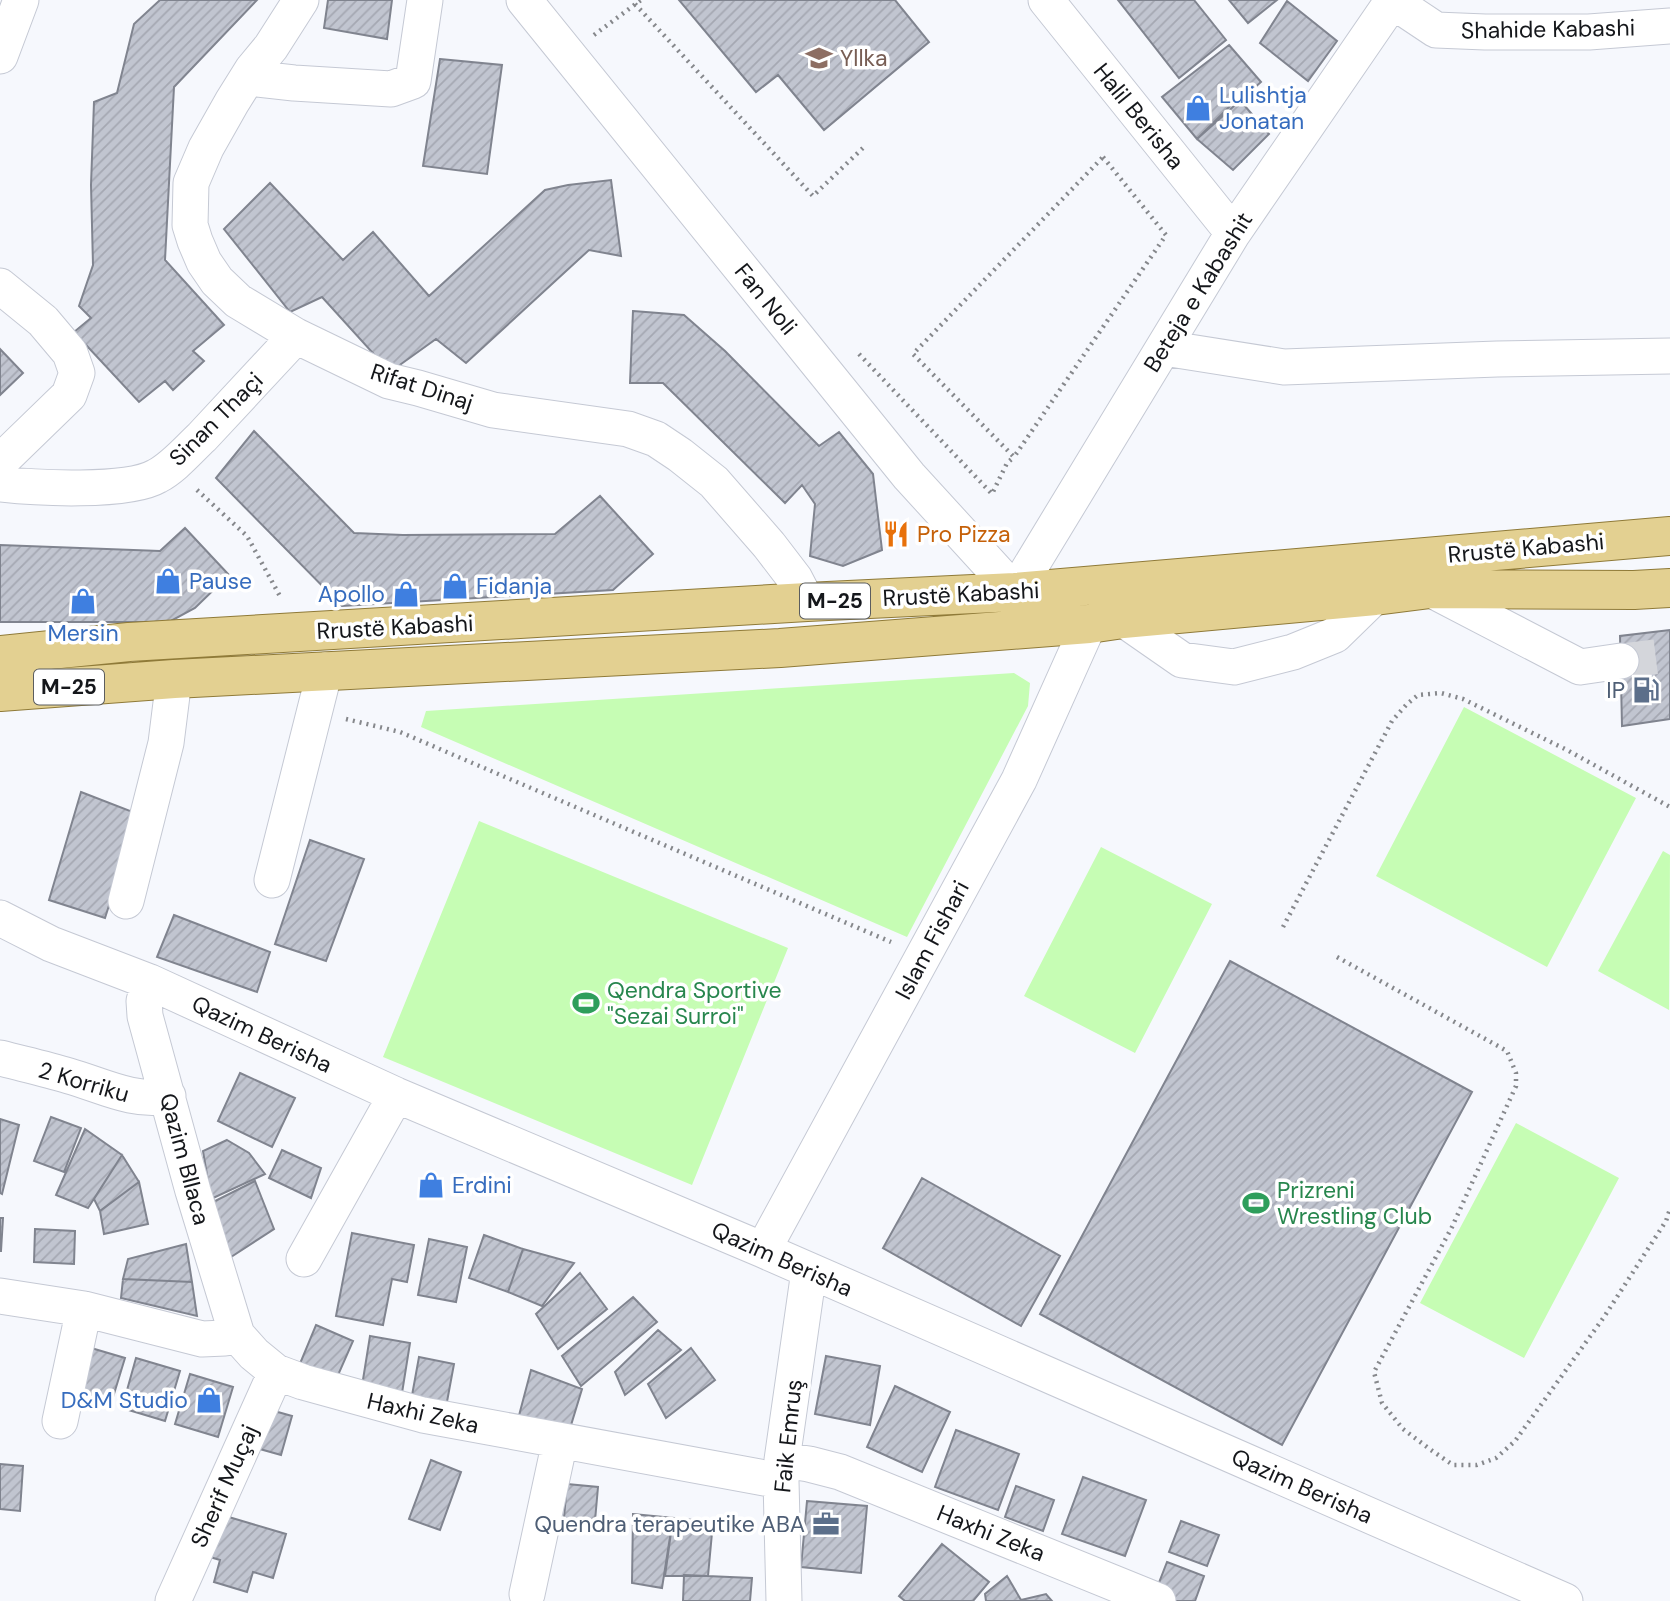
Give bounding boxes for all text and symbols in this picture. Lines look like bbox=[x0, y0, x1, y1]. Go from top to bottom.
street label: Shahide Kabashi bbox=[1461, 12, 1635, 46]
school or university icon: Yllka bbox=[804, 43, 834, 73]
place label: Yllka bbox=[840, 43, 888, 73]
street label: Halil Berisha bbox=[1087, 57, 1191, 175]
place label: Lulishtja Jonatan bbox=[1219, 80, 1307, 136]
shop icon: Lulishtja Jonatan bbox=[1183, 93, 1213, 123]
street label: Beteja e Kabashit bbox=[1137, 206, 1259, 378]
street label: Fan Noli bbox=[728, 257, 804, 341]
street label: Rifat Dinaj bbox=[367, 356, 477, 418]
street label: Sinan Thaçi bbox=[163, 366, 269, 472]
restaurant icon: Pro Pizza bbox=[881, 519, 911, 549]
place label: Pro Pizza bbox=[917, 519, 1011, 549]
street label: Rrustë Kabashi bbox=[1447, 526, 1605, 570]
shop icon: Pause bbox=[153, 566, 183, 596]
place label: Pause bbox=[189, 566, 252, 596]
shop icon: Fidanja bbox=[440, 571, 470, 601]
place label: Fidanja bbox=[476, 571, 552, 601]
street label: Rrustë Kabashi bbox=[882, 575, 1040, 613]
place label: Apollo bbox=[318, 579, 385, 609]
shop icon: Apollo bbox=[391, 579, 421, 609]
road number: M-25 bbox=[800, 584, 870, 618]
shop icon: Mersin bbox=[68, 586, 98, 616]
street label: Rrustë Kabashi bbox=[316, 608, 474, 646]
place label: Mersin bbox=[47, 618, 119, 648]
road number: M-25 bbox=[34, 670, 104, 704]
place label: IP bbox=[1606, 675, 1625, 705]
fuel station icon: IP bbox=[1631, 675, 1661, 705]
street label: Islam Fishari bbox=[888, 875, 976, 1005]
place label: Qendra Sportive "Sezai Surroi" bbox=[607, 975, 782, 1031]
street label: Qazim Berisha bbox=[187, 988, 337, 1080]
sports icon: Qendra Sportive "Sezai Surroi" bbox=[571, 988, 601, 1018]
street label: 2 Korriku bbox=[35, 1055, 133, 1109]
street label: Qazim Bllaca bbox=[153, 1090, 217, 1228]
shop icon: Erdini bbox=[416, 1170, 446, 1200]
place label: Erdini bbox=[452, 1170, 512, 1200]
place label: Prizreni Wrestling Club bbox=[1277, 1175, 1432, 1231]
sports icon: Prizreni Wrestling Club bbox=[1241, 1188, 1271, 1218]
street label: Qazim Berisha bbox=[707, 1215, 857, 1303]
street label: Faik Emruş bbox=[767, 1378, 809, 1494]
place label: D&M Studio bbox=[61, 1385, 188, 1415]
shop icon: D&M Studio bbox=[194, 1385, 224, 1415]
street label: Haxhi Zeka bbox=[364, 1386, 482, 1440]
street label: Sherif Muçaj bbox=[184, 1420, 264, 1552]
street label: Qazim Berisha bbox=[1227, 1442, 1377, 1530]
street label: Haxhi Zeka bbox=[933, 1498, 1049, 1568]
place label: Quendra terapeutike ABA bbox=[534, 1509, 805, 1539]
office icon: Quendra terapeutike ABA bbox=[811, 1509, 841, 1539]

